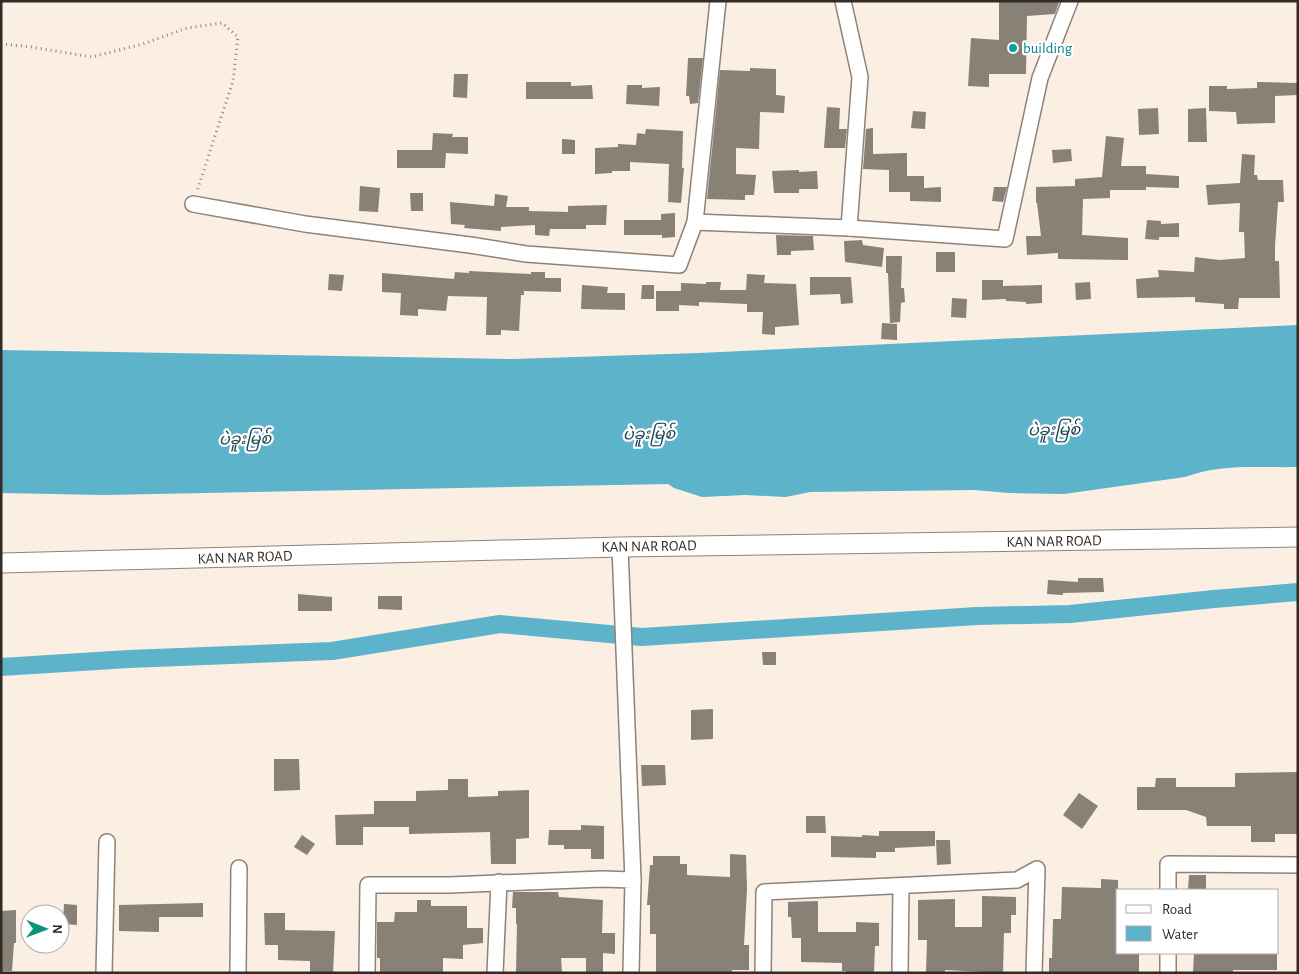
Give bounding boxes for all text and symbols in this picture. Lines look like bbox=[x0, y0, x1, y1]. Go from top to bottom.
place label: building bbox=[1023, 41, 1073, 56]
marker: building bbox=[1007, 42, 1019, 54]
water label: ပဲခူးမြစ် bbox=[1028, 418, 1082, 443]
water label: ပဲခူးမြစ် bbox=[623, 422, 677, 447]
water label: ပဲခူးမြစ် bbox=[219, 427, 273, 452]
street label: KAN NAR ROAD bbox=[1006, 533, 1102, 550]
street label: KAN NAR ROAD bbox=[601, 538, 697, 555]
street label: KAN NAR ROAD bbox=[197, 548, 293, 567]
legend bbox=[1116, 889, 1279, 954]
text: Road bbox=[1162, 902, 1192, 917]
north arrow bbox=[20, 904, 70, 954]
text: N bbox=[50, 924, 64, 934]
text: Water bbox=[1162, 927, 1198, 942]

